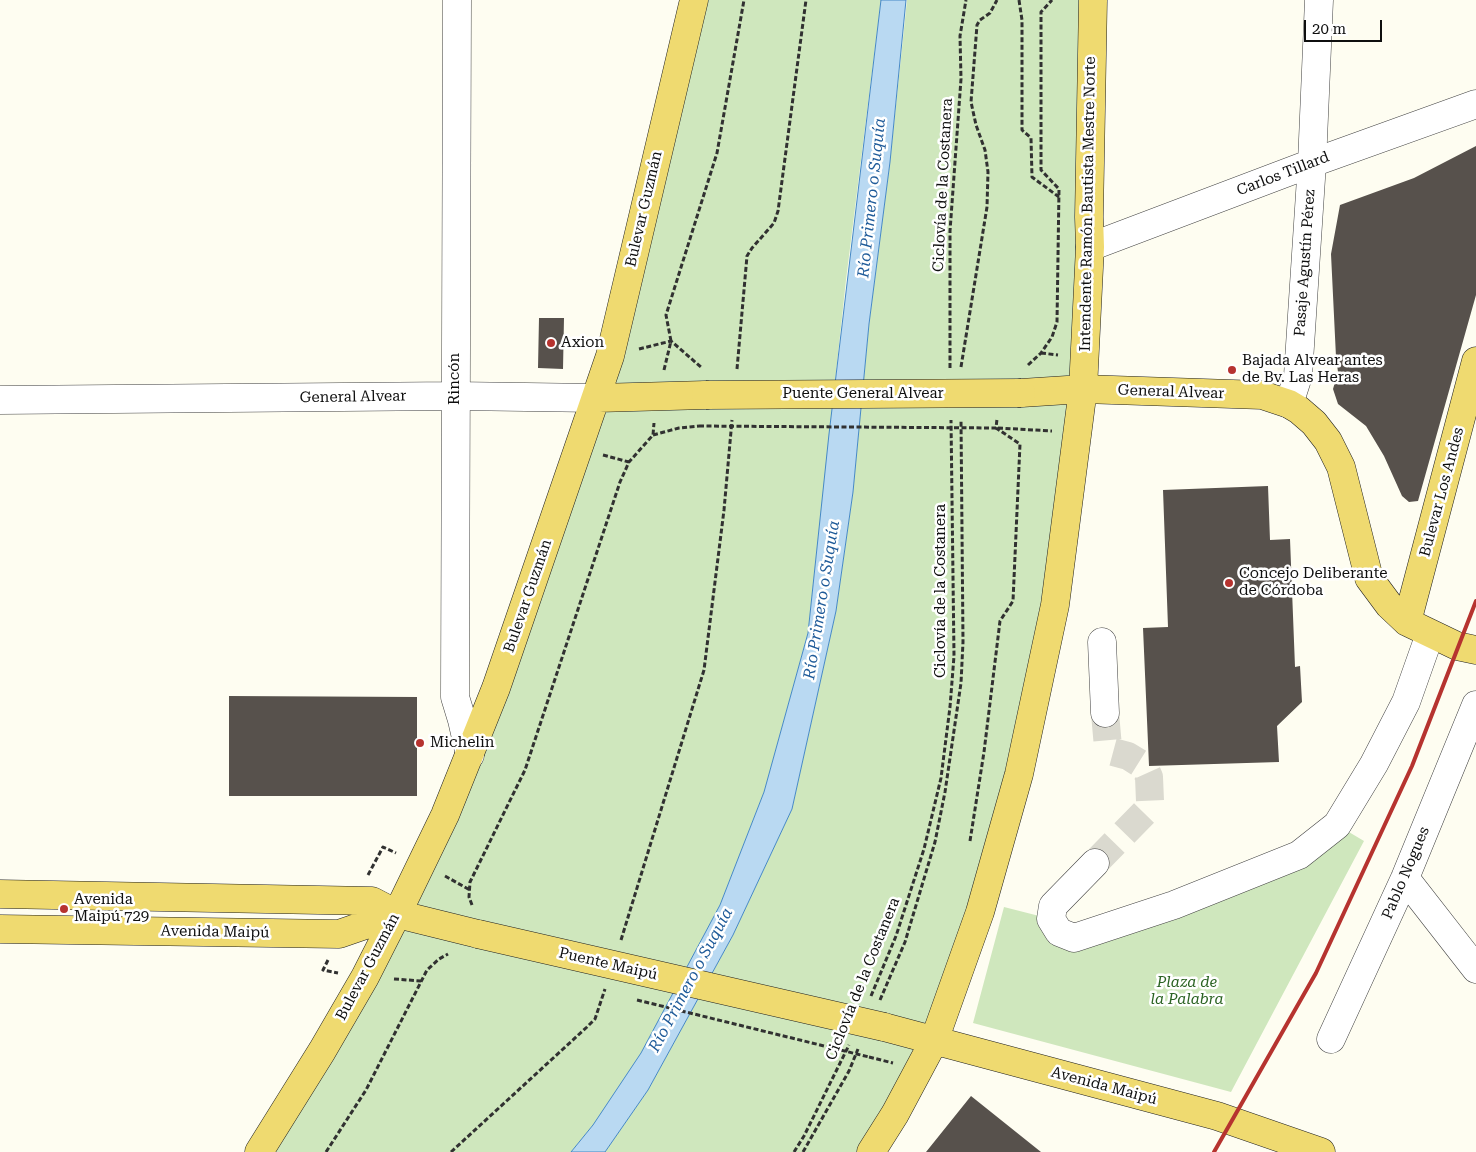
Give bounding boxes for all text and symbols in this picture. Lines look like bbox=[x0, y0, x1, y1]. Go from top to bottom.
scale bar bbox=[1306, 10, 1384, 42]
text: 20 m bbox=[1312, 20, 1346, 38]
street label: Intendente Ramón Bautista Mestre Norte bbox=[1076, 56, 1100, 352]
street label: Ciclovía de la Costanera bbox=[929, 98, 957, 272]
water label: Río Primero o Suquía bbox=[854, 117, 890, 279]
street label: Carlos Tillard bbox=[1234, 148, 1332, 200]
street label: Bulevar Guzmán bbox=[622, 149, 666, 269]
street label: Pasaje Agustín Pérez bbox=[1291, 189, 1319, 337]
place label: Axion bbox=[561, 334, 604, 352]
marker: Axion bbox=[545, 337, 557, 349]
place label: Bajada Alvear antes de Bv. Las Heras bbox=[1242, 352, 1383, 387]
street label: Rincón bbox=[446, 353, 464, 405]
marker: Bajada Alvear antes de Bv. Las Heras bbox=[1226, 364, 1238, 376]
street label: General Alvear bbox=[1117, 381, 1225, 403]
street label: Puente General Alvear bbox=[782, 385, 944, 403]
street label: General Alvear bbox=[299, 387, 407, 407]
street label: Bulevar Los Andes bbox=[1416, 425, 1468, 559]
street label: Ciclovía de la Costanera bbox=[932, 504, 950, 678]
water label: Río Primero o Suquía bbox=[800, 519, 844, 681]
street label: Bulevar Guzmán bbox=[500, 537, 556, 655]
place label: Concejo Deliberante de Córdoba bbox=[1239, 565, 1387, 600]
marker: Concejo Deliberante de Córdoba bbox=[1223, 577, 1235, 589]
place label: Michelin bbox=[430, 734, 494, 752]
marker: Michelin bbox=[414, 737, 426, 749]
street label: Pablo Nogues bbox=[1378, 824, 1434, 922]
place label: Avenida Maipú 729 bbox=[74, 891, 149, 926]
street label: Ciclovía de la Costanera bbox=[822, 895, 904, 1063]
marker: Avenida Maipú 729 bbox=[58, 903, 70, 915]
water label: Río Primero o Suquía bbox=[645, 905, 737, 1055]
street label: Bulevar Guzmán bbox=[332, 911, 404, 1023]
street label: Avenida Maipú bbox=[160, 922, 270, 942]
street label: Puente Maipú bbox=[557, 944, 659, 984]
park label: Plaza de la Palabra bbox=[1151, 974, 1223, 1009]
street label: Avenida Maipú bbox=[1049, 1063, 1159, 1109]

